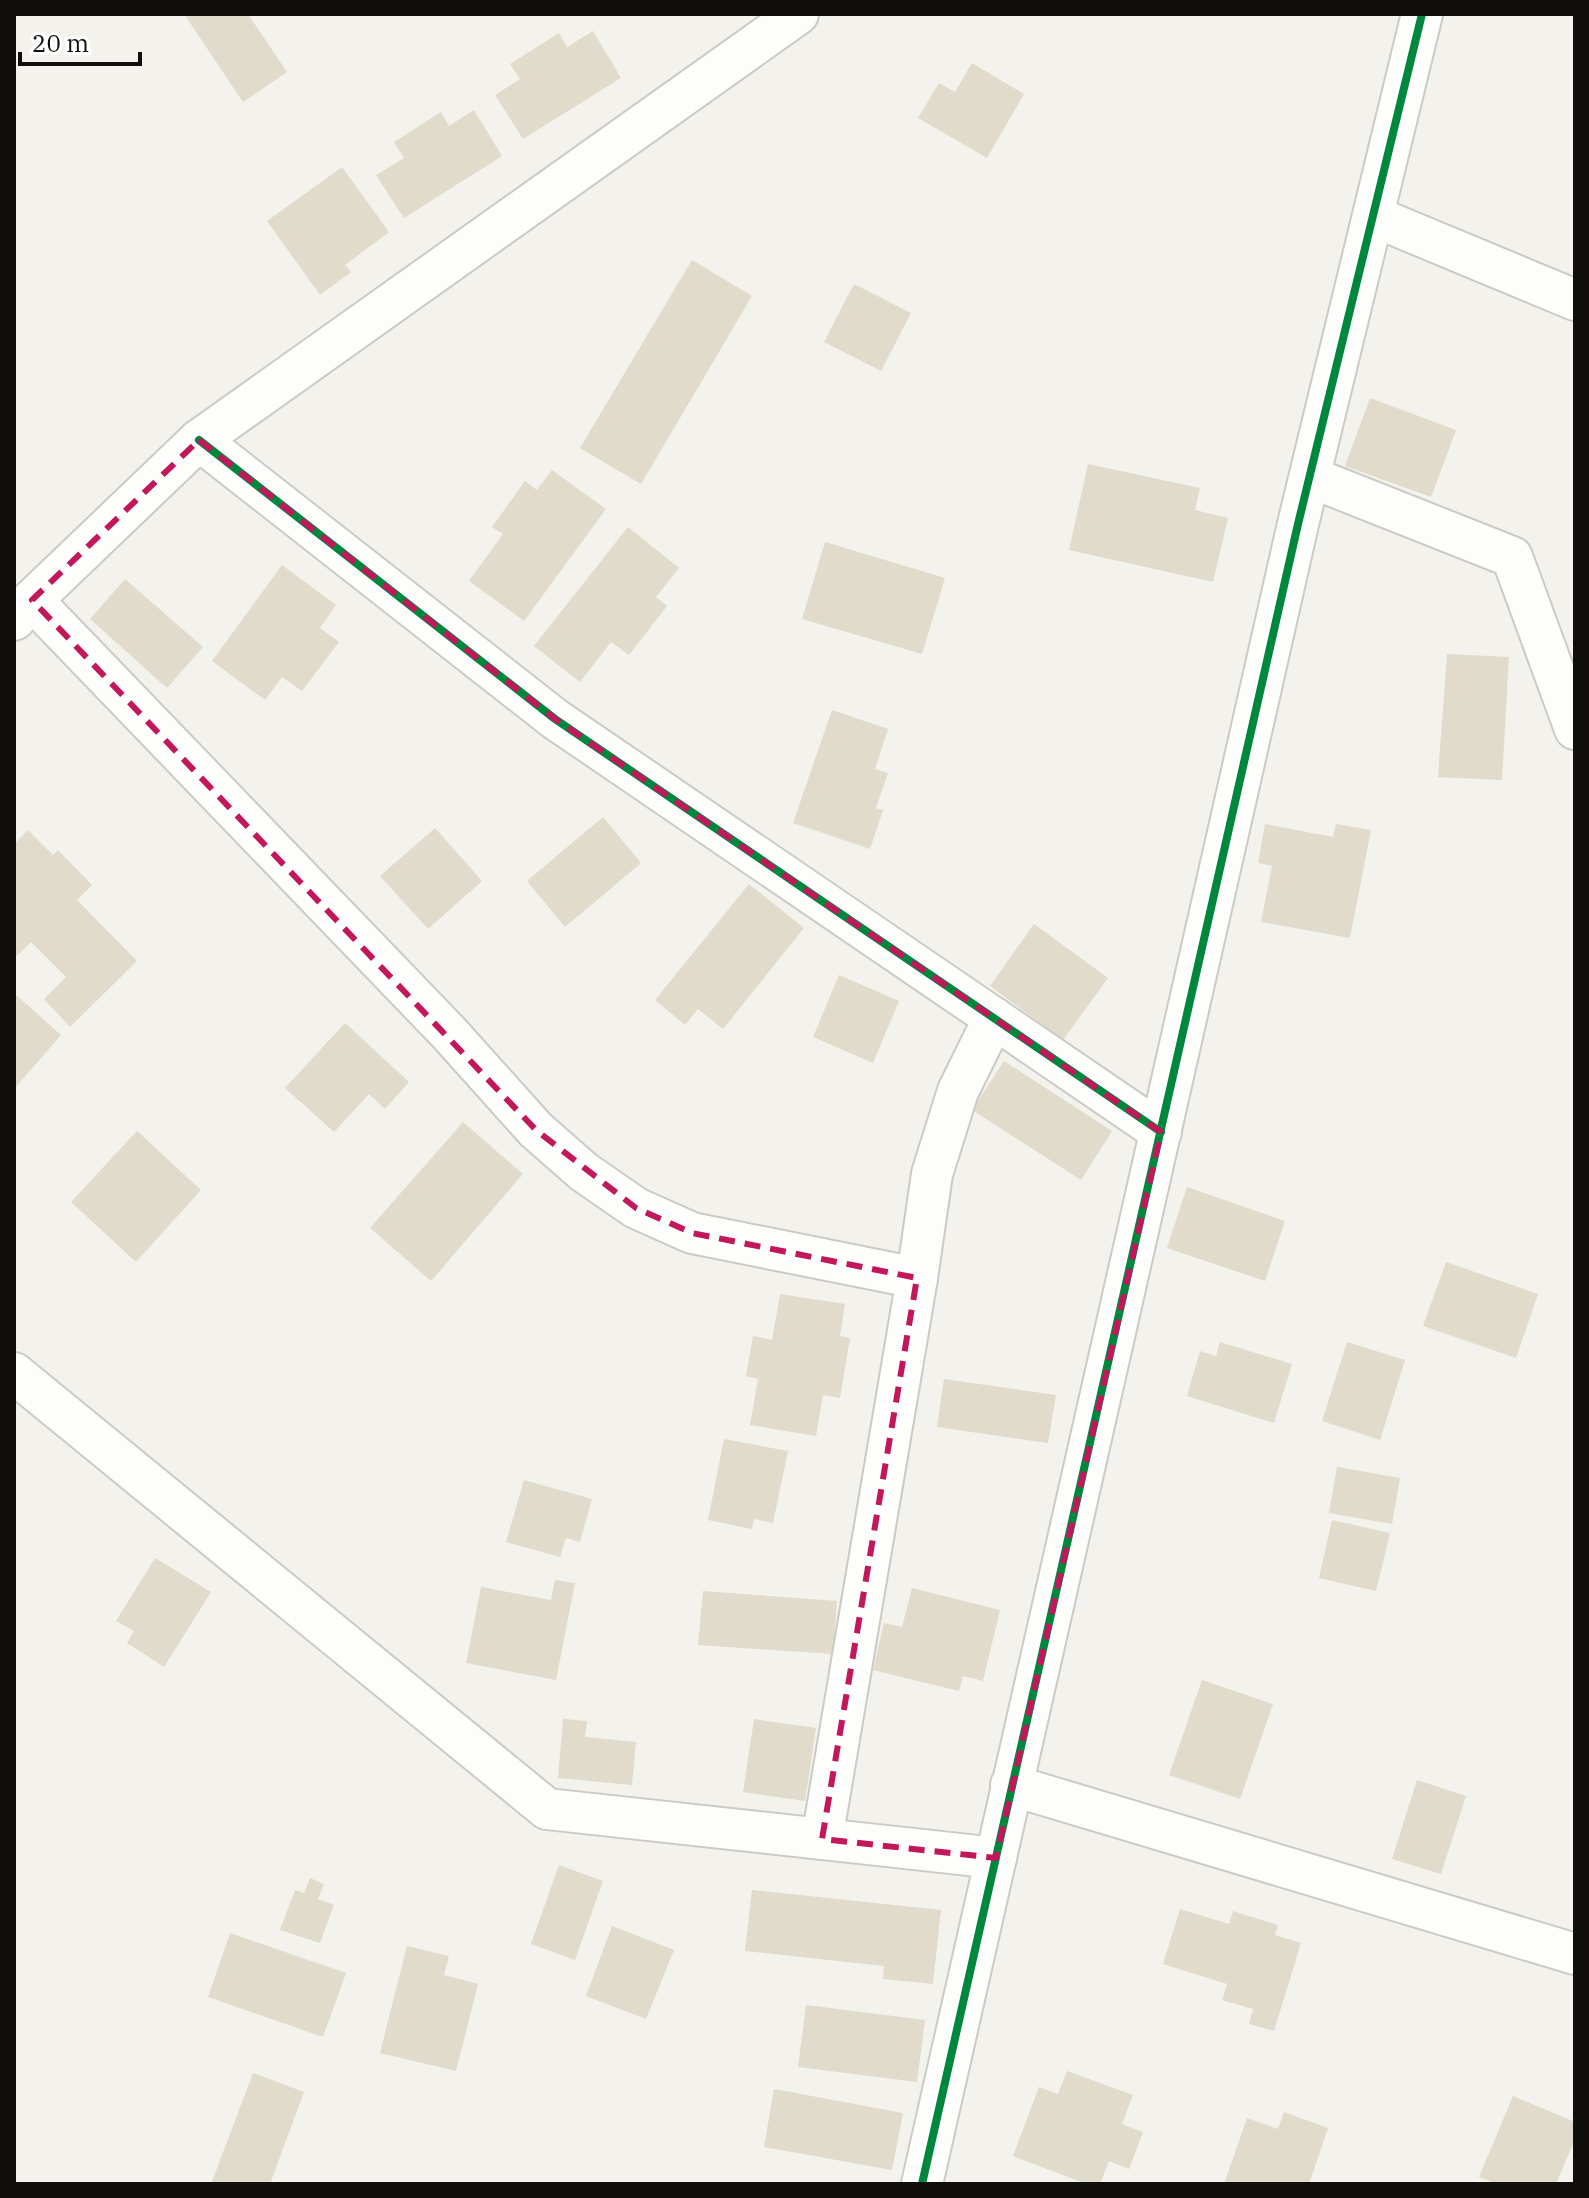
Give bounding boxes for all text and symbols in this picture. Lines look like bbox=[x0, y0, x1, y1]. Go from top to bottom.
scale bar bbox=[20, 16, 140, 66]
text: 20 m bbox=[32, 27, 89, 59]

